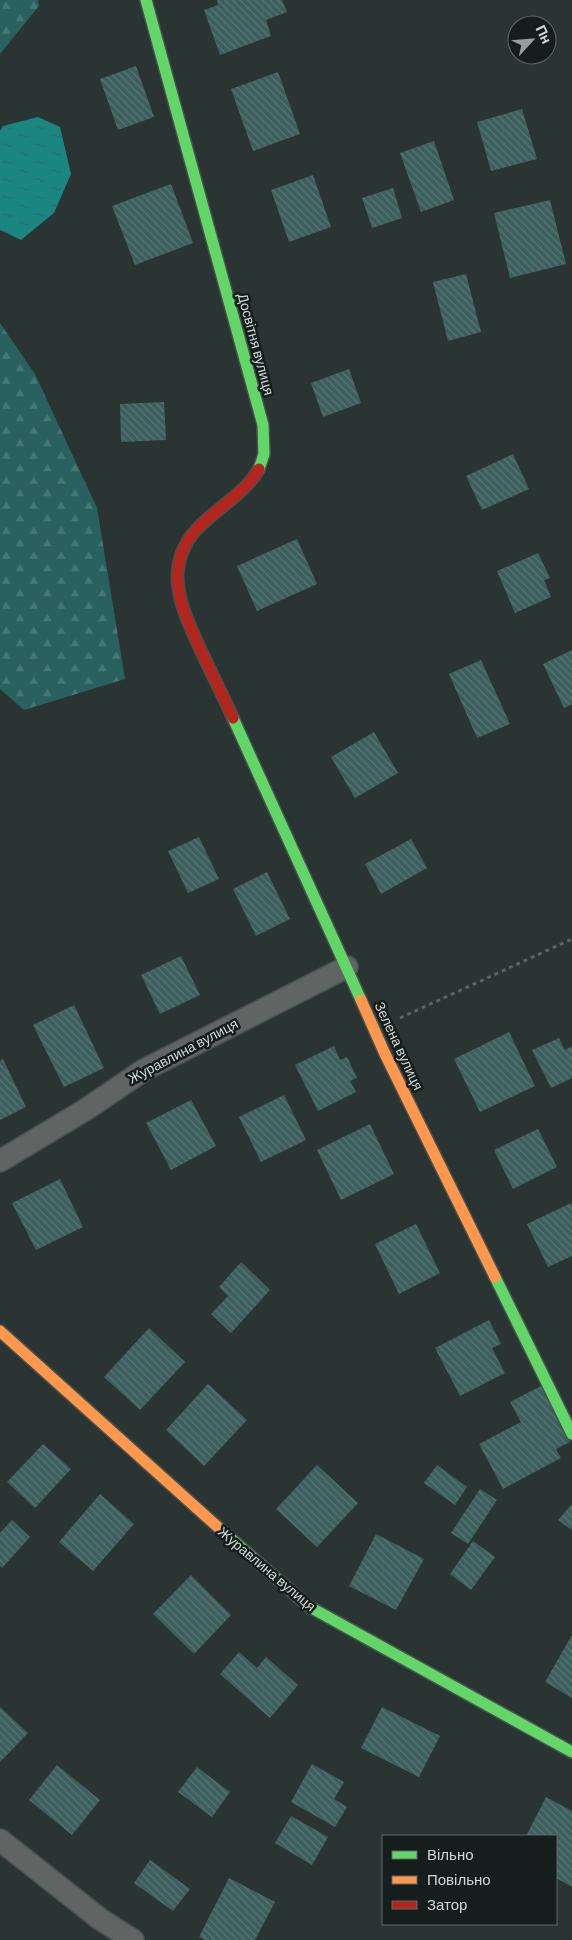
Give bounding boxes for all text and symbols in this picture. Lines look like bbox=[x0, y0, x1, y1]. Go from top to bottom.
north arrow bbox=[507, 15, 557, 65]
text: Пн bbox=[532, 22, 556, 46]
street label: Досвітня вулиця bbox=[235, 291, 278, 397]
street label: Зелена вулиця bbox=[372, 999, 427, 1093]
street label: Журавлина вулиця bbox=[125, 1014, 241, 1087]
street label: Журавлина вулиця bbox=[215, 1523, 320, 1614]
legend bbox=[382, 1835, 557, 1925]
text: Вільно bbox=[427, 1845, 474, 1863]
text: Повільно bbox=[427, 1870, 491, 1888]
text: Затор bbox=[427, 1895, 467, 1913]

